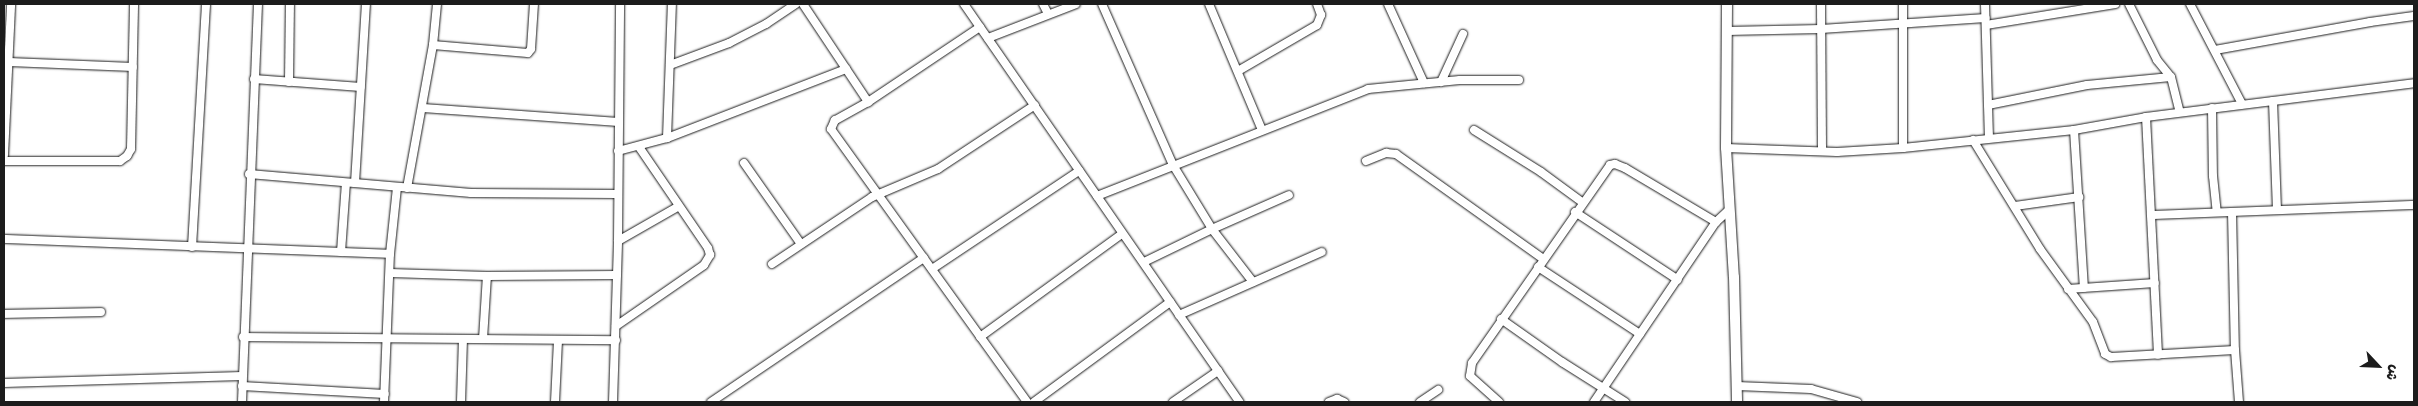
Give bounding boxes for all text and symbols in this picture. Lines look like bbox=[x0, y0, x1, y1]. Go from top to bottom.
north arrow bbox=[2353, 341, 2403, 391]
text: ش bbox=[2379, 361, 2404, 384]

